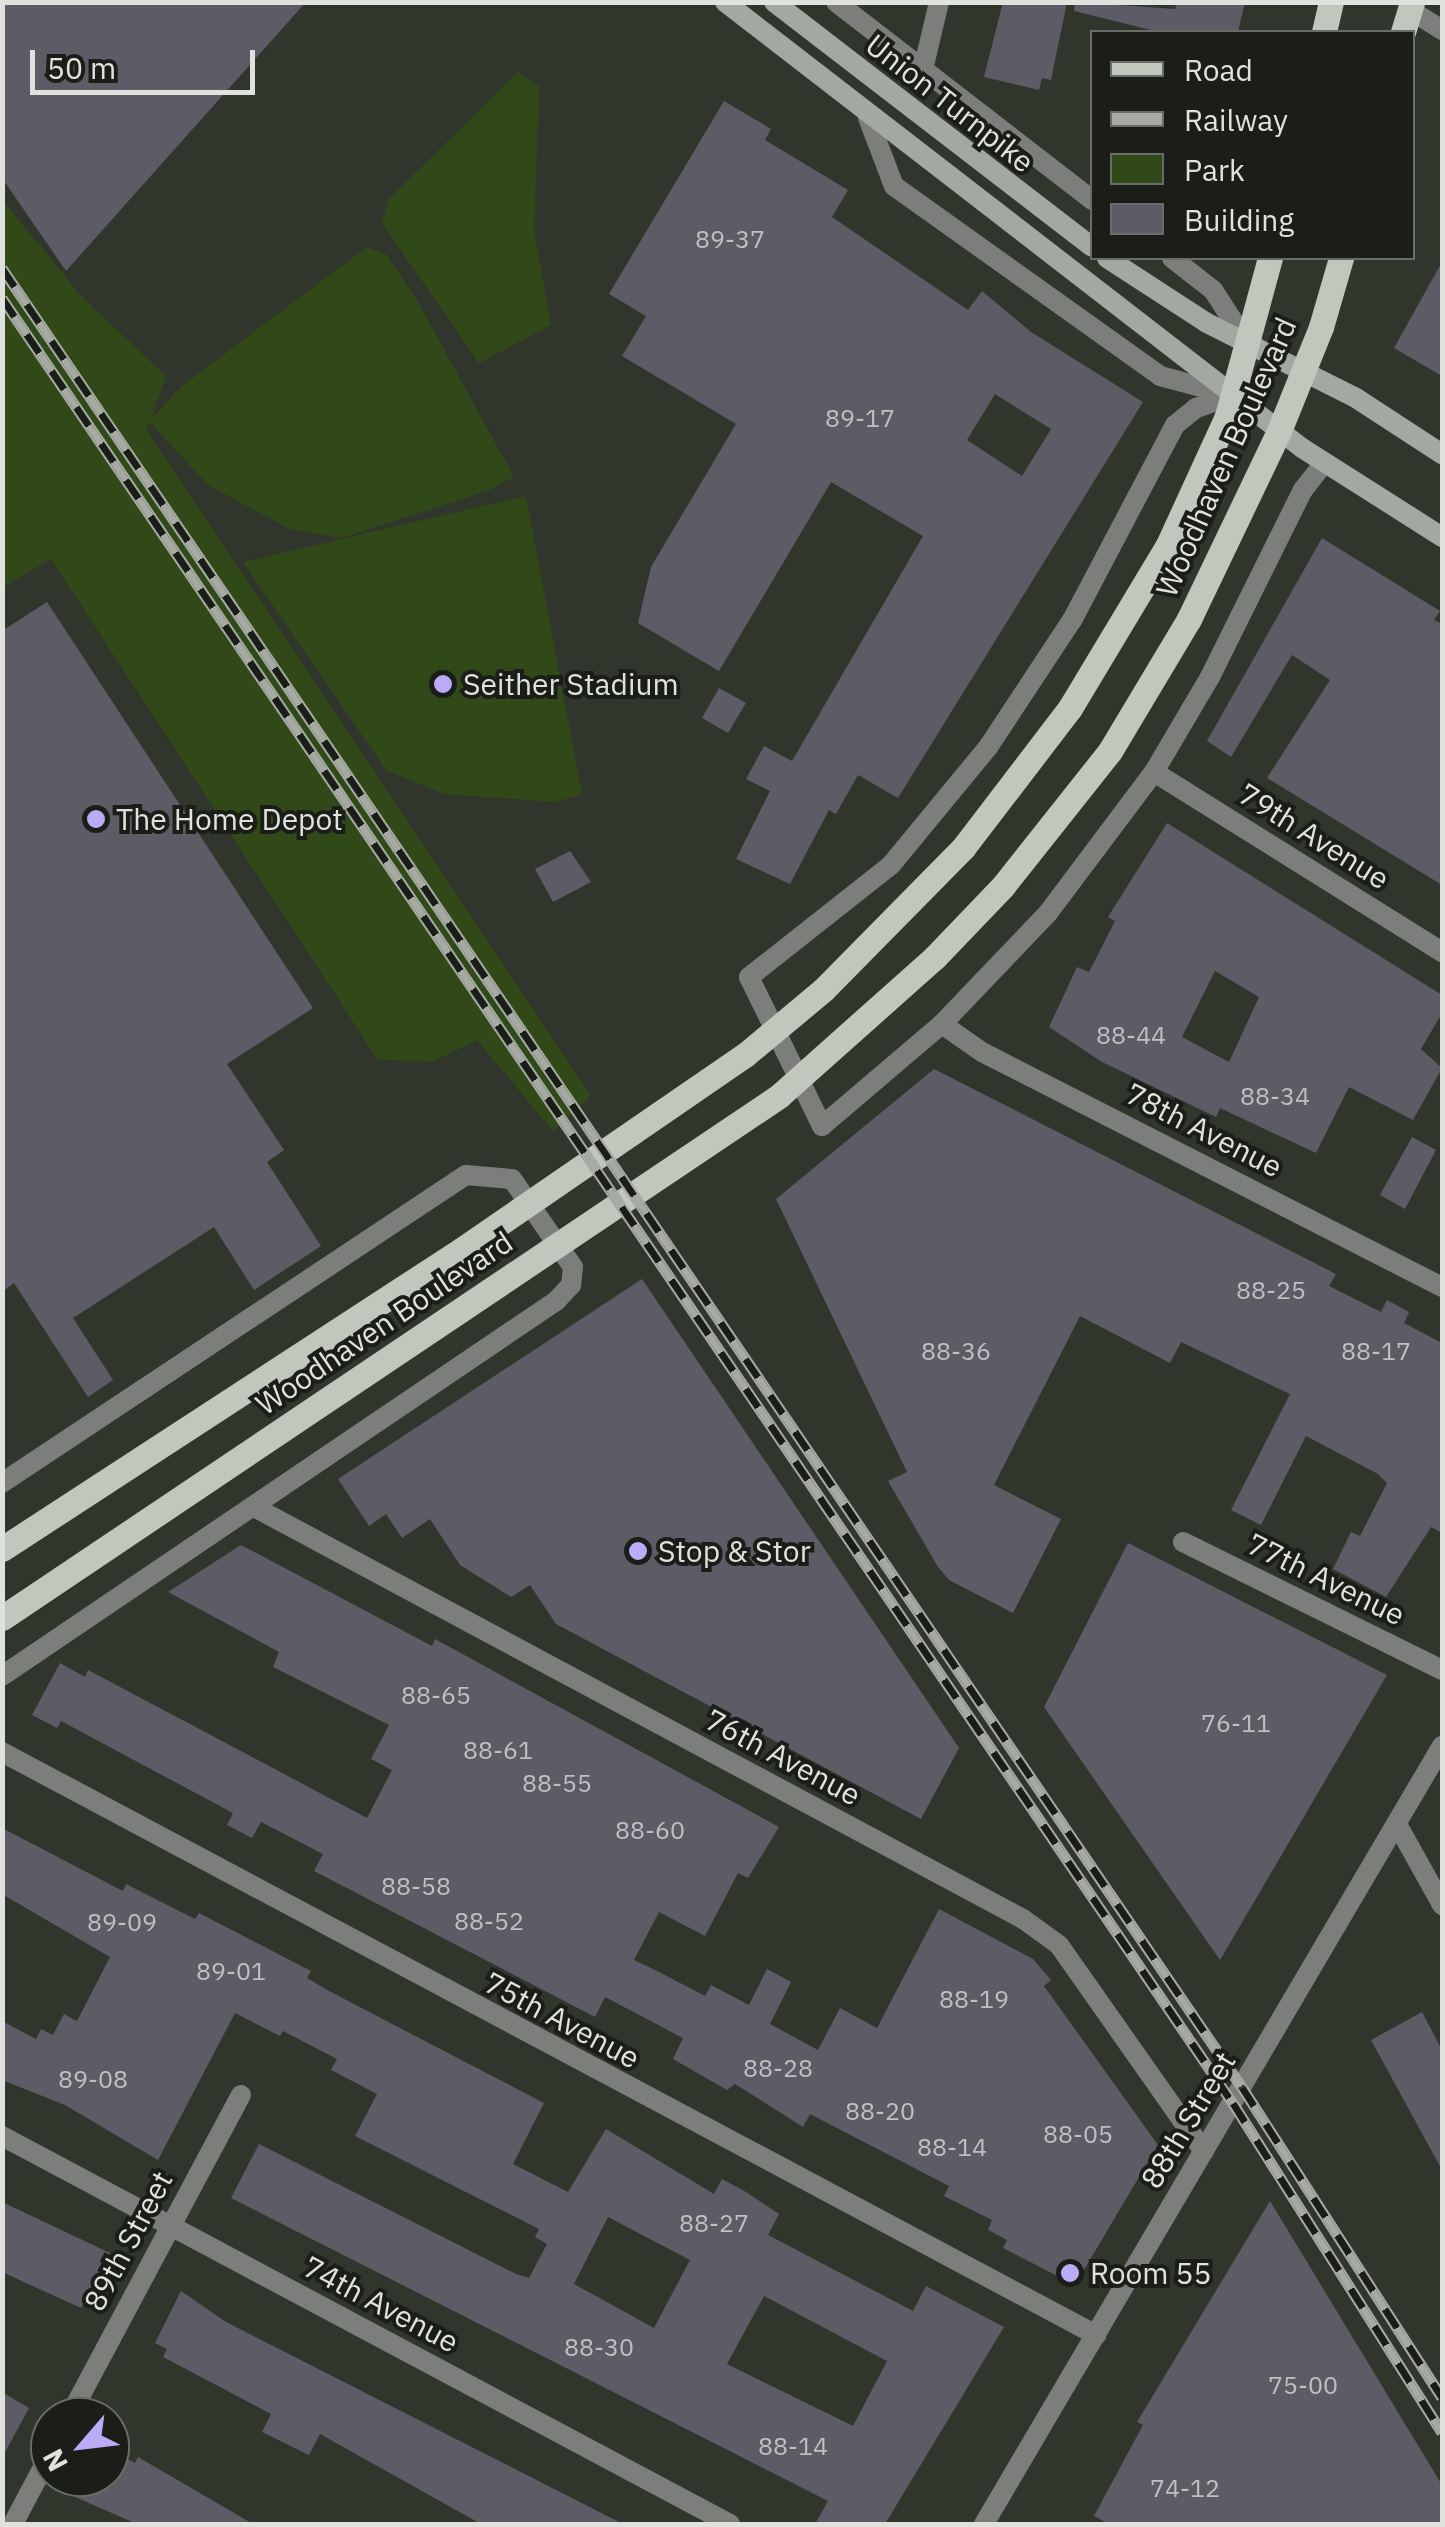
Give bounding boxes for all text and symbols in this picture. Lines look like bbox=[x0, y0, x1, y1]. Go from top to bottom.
street label: Union Turnpike bbox=[859, 26, 1041, 180]
scale bar bbox=[35, 30, 260, 92]
legend bbox=[1090, 30, 1415, 260]
text: 50 m bbox=[47, 48, 116, 87]
text: Road bbox=[1184, 50, 1253, 89]
text: Railway bbox=[1184, 100, 1288, 139]
text: Park bbox=[1184, 150, 1245, 189]
text: Building bbox=[1184, 200, 1294, 239]
house number: 89-37 bbox=[695, 224, 765, 254]
street label: Woodhaven Boulevard bbox=[1148, 312, 1304, 602]
house number: 89-17 bbox=[825, 403, 895, 433]
place label: Seither Stadium bbox=[463, 666, 679, 702]
marker: Seither Stadium bbox=[432, 673, 454, 695]
street label: 79th Avenue bbox=[1232, 775, 1396, 897]
place label: The Home Depot bbox=[116, 801, 343, 837]
marker: The Home Depot bbox=[85, 808, 107, 830]
house number: 88-44 bbox=[1096, 1020, 1166, 1050]
street label: 78th Avenue bbox=[1120, 1075, 1288, 1185]
house number: 88-34 bbox=[1240, 1081, 1310, 1111]
street label: Woodhaven Boulevard bbox=[249, 1224, 519, 1422]
house number: 88-25 bbox=[1236, 1275, 1306, 1305]
house number: 88-36 bbox=[921, 1336, 991, 1366]
house number: 88-17 bbox=[1341, 1336, 1411, 1366]
street label: 77th Avenue bbox=[1241, 1525, 1411, 1633]
place label: Stop & Stor bbox=[658, 1533, 811, 1569]
marker: Stop & Stor bbox=[627, 1540, 649, 1562]
house number: 88-65 bbox=[401, 1680, 471, 1710]
street label: 76th Avenue bbox=[699, 1701, 867, 1813]
house number: 76-11 bbox=[1201, 1708, 1271, 1738]
house number: 88-61 bbox=[463, 1735, 533, 1765]
house number: 88-55 bbox=[522, 1768, 592, 1798]
house number: 88-60 bbox=[615, 1815, 685, 1845]
house number: 88-58 bbox=[381, 1871, 451, 1901]
house number: 88-52 bbox=[454, 1906, 524, 1936]
house number: 89-09 bbox=[87, 1907, 157, 1937]
house number: 89-01 bbox=[196, 1956, 266, 1986]
street label: 75th Avenue bbox=[478, 1964, 646, 2076]
house number: 88-19 bbox=[939, 1984, 1009, 2014]
street label: 88th Street bbox=[1133, 2045, 1243, 2195]
house number: 88-28 bbox=[743, 2053, 813, 2083]
house number: 89-08 bbox=[58, 2064, 128, 2094]
house number: 88-20 bbox=[845, 2096, 915, 2126]
house number: 88-05 bbox=[1043, 2119, 1113, 2149]
house number: 88-14 bbox=[917, 2132, 987, 2162]
street label: 89th Street bbox=[76, 2165, 180, 2317]
house number: 88-27 bbox=[679, 2208, 749, 2238]
street label: 74th Avenue bbox=[297, 2248, 465, 2360]
place label: Room 55 bbox=[1090, 2255, 1212, 2291]
marker: Room 55 bbox=[1059, 2262, 1081, 2284]
house number: 88-30 bbox=[564, 2332, 634, 2362]
house number: 75-00 bbox=[1268, 2370, 1338, 2400]
north arrow bbox=[30, 2397, 130, 2497]
house number: 88-14 bbox=[758, 2431, 828, 2461]
text: N bbox=[34, 2443, 76, 2478]
house number: 74-12 bbox=[1150, 2473, 1220, 2503]

